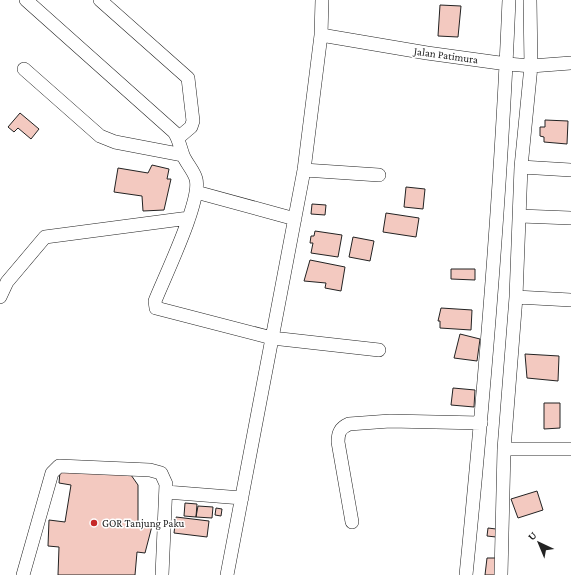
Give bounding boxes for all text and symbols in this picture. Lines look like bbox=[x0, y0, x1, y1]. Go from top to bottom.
street label: Jalan Patimura bbox=[412, 44, 479, 66]
place label: GOR Tanjung Paku bbox=[102, 517, 185, 530]
marker: GOR Tanjung Paku bbox=[89, 518, 99, 528]
north arrow bbox=[519, 523, 559, 563]
text: U bbox=[525, 529, 539, 543]

